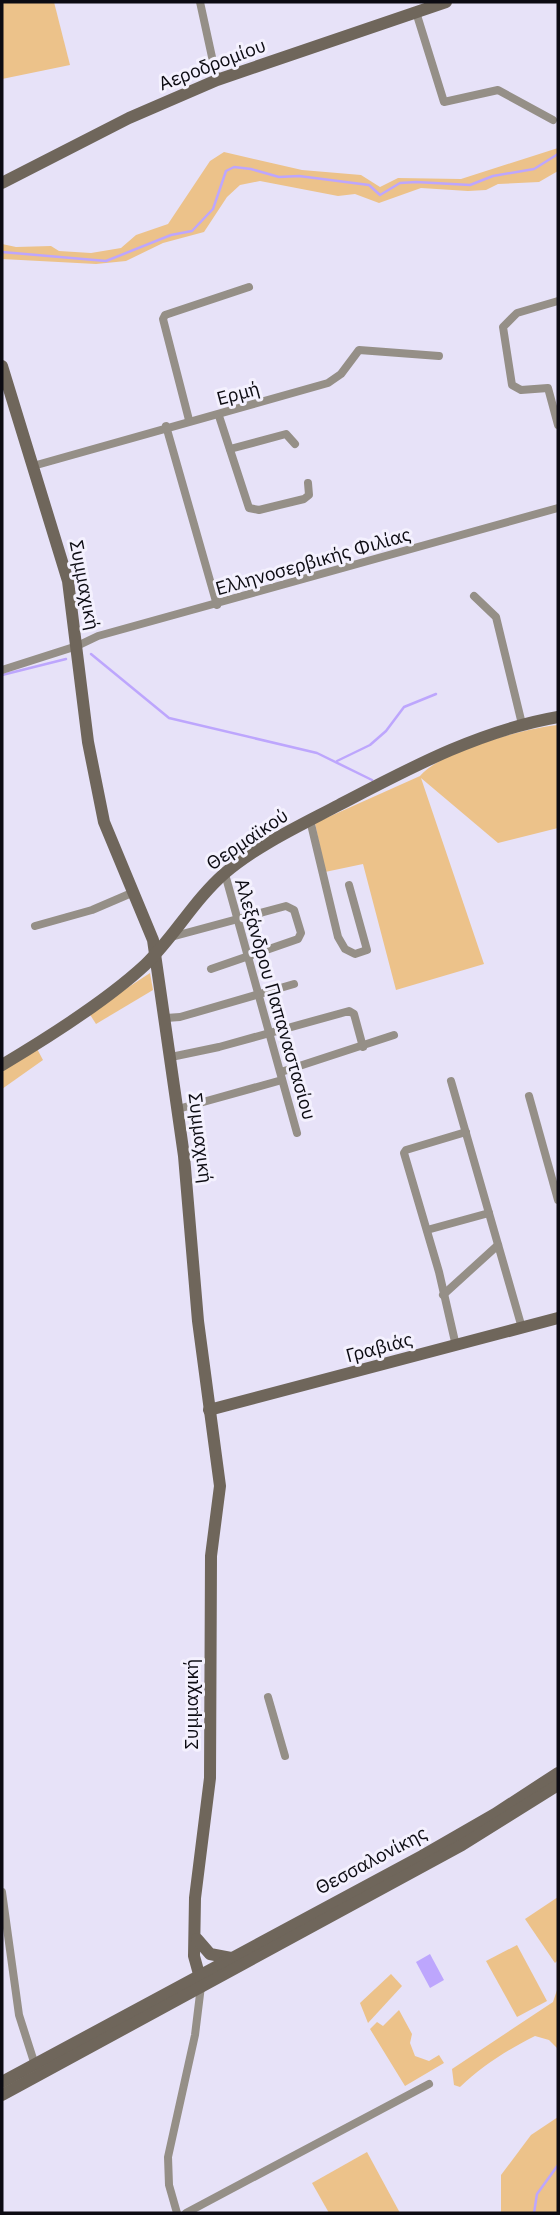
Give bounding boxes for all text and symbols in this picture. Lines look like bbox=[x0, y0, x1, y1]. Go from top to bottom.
street label: Αεροδρομίου bbox=[155, 33, 269, 95]
street label: Ερμή bbox=[214, 376, 262, 410]
street label: Ελληνοσερβικής Φιλίας bbox=[212, 522, 414, 600]
street label: Συμμαχική bbox=[65, 538, 105, 632]
street label: Θερμαϊκού bbox=[201, 803, 293, 875]
street label: Αλεξάνδρου Παπαναστασίου bbox=[230, 876, 322, 1122]
street label: Συμμαχική bbox=[184, 1091, 218, 1185]
street label: Γραβιάς bbox=[343, 1327, 415, 1367]
street label: Συμμαχική bbox=[179, 1659, 203, 1749]
street label: Θεσσαλονίκης bbox=[311, 1821, 431, 1899]

